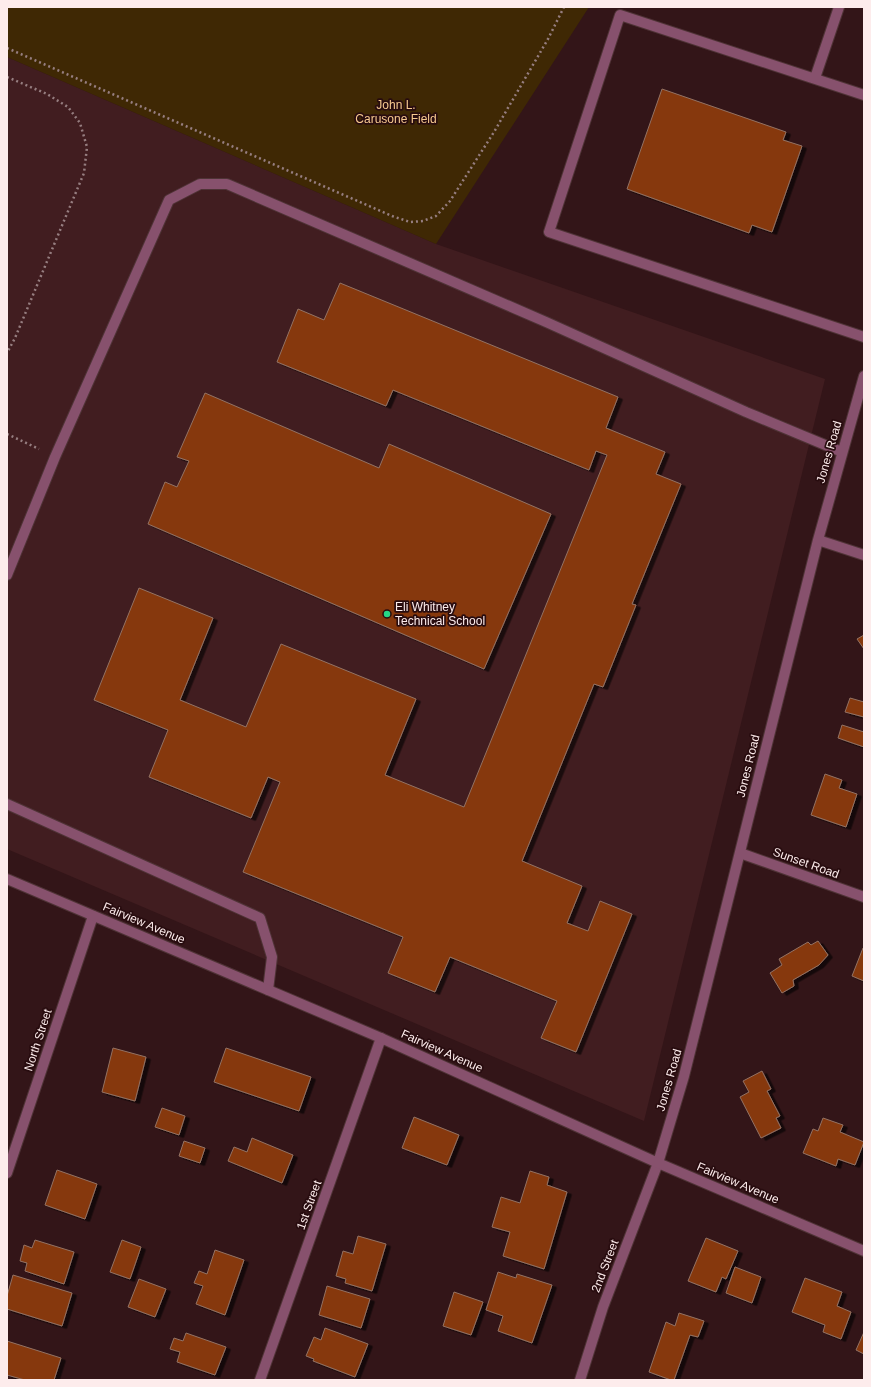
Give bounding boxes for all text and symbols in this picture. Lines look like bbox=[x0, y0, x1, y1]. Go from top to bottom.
park label: John L. Carusone Field bbox=[355, 98, 437, 126]
street label: Jones Road bbox=[813, 419, 845, 485]
place label: Eli Whitney Technical School bbox=[395, 600, 485, 628]
marker: Eli Whitney Technical School bbox=[382, 609, 392, 619]
street label: Jones Road bbox=[733, 733, 763, 799]
street label: Sunset Road bbox=[771, 845, 841, 881]
street label: Fairview Avenue bbox=[101, 899, 187, 947]
street label: North Street bbox=[21, 1006, 55, 1073]
street label: Fairview Avenue bbox=[399, 1027, 485, 1075]
street label: Jones Road bbox=[653, 1047, 685, 1113]
street label: Fairview Avenue bbox=[695, 1159, 781, 1207]
street label: 1st Street bbox=[294, 1178, 325, 1232]
street label: 2nd Street bbox=[589, 1237, 622, 1294]

